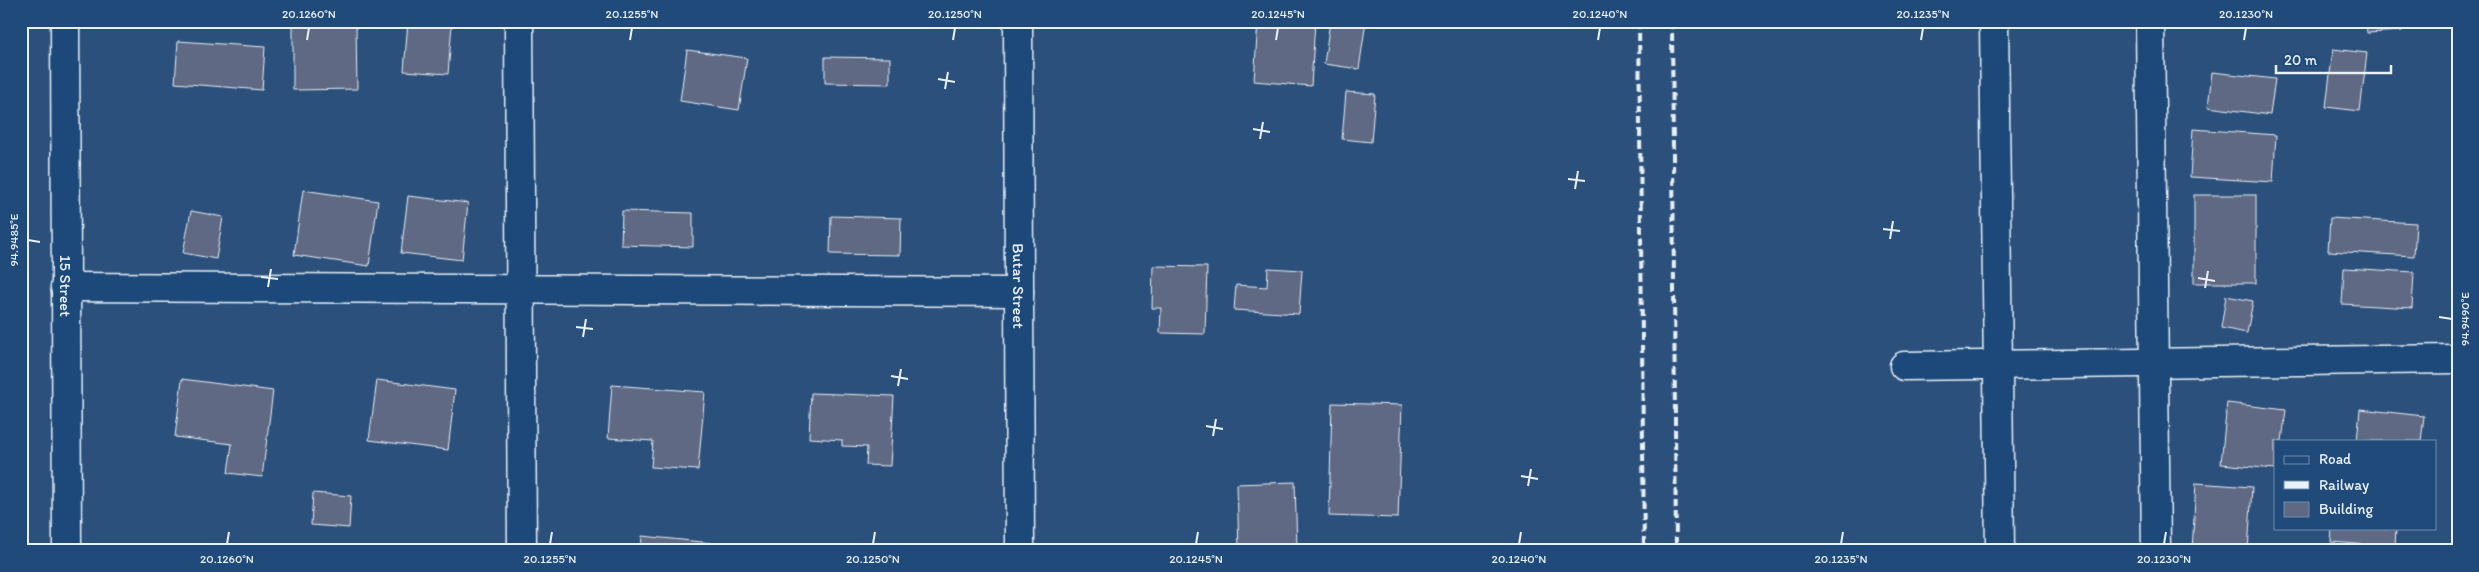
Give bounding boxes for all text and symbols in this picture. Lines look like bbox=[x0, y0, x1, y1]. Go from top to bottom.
text: 20.1260°N bbox=[282, 7, 336, 21]
text: 20.1255°N bbox=[606, 7, 658, 21]
text: 20.1250°N bbox=[928, 7, 982, 21]
text: 20.1245°N bbox=[1251, 7, 1305, 21]
text: 20.1240°N bbox=[1573, 7, 1627, 21]
text: 20.1235°N bbox=[1896, 7, 1950, 21]
text: 20.1230°N bbox=[2219, 7, 2273, 21]
scale bar bbox=[2276, 42, 2392, 74]
text: 20 m bbox=[2284, 51, 2318, 69]
text: 94.9485°E bbox=[7, 213, 21, 266]
street label: Butar Street bbox=[1009, 243, 1028, 329]
street label: 15 Street bbox=[56, 255, 75, 317]
text: 94.9490°E bbox=[2458, 292, 2472, 346]
legend bbox=[2274, 440, 2436, 530]
text: Road bbox=[2319, 450, 2352, 468]
text: Railway bbox=[2319, 476, 2369, 494]
text: Building bbox=[2319, 500, 2373, 518]
text: 20.1260°N bbox=[200, 552, 254, 566]
text: 20.1255°N bbox=[524, 552, 576, 566]
text: 20.1250°N bbox=[846, 552, 900, 566]
text: 20.1245°N bbox=[1169, 552, 1223, 566]
text: 20.1240°N bbox=[1492, 552, 1546, 566]
text: 20.1235°N bbox=[1814, 552, 1868, 566]
text: 20.1230°N bbox=[2137, 552, 2191, 566]

